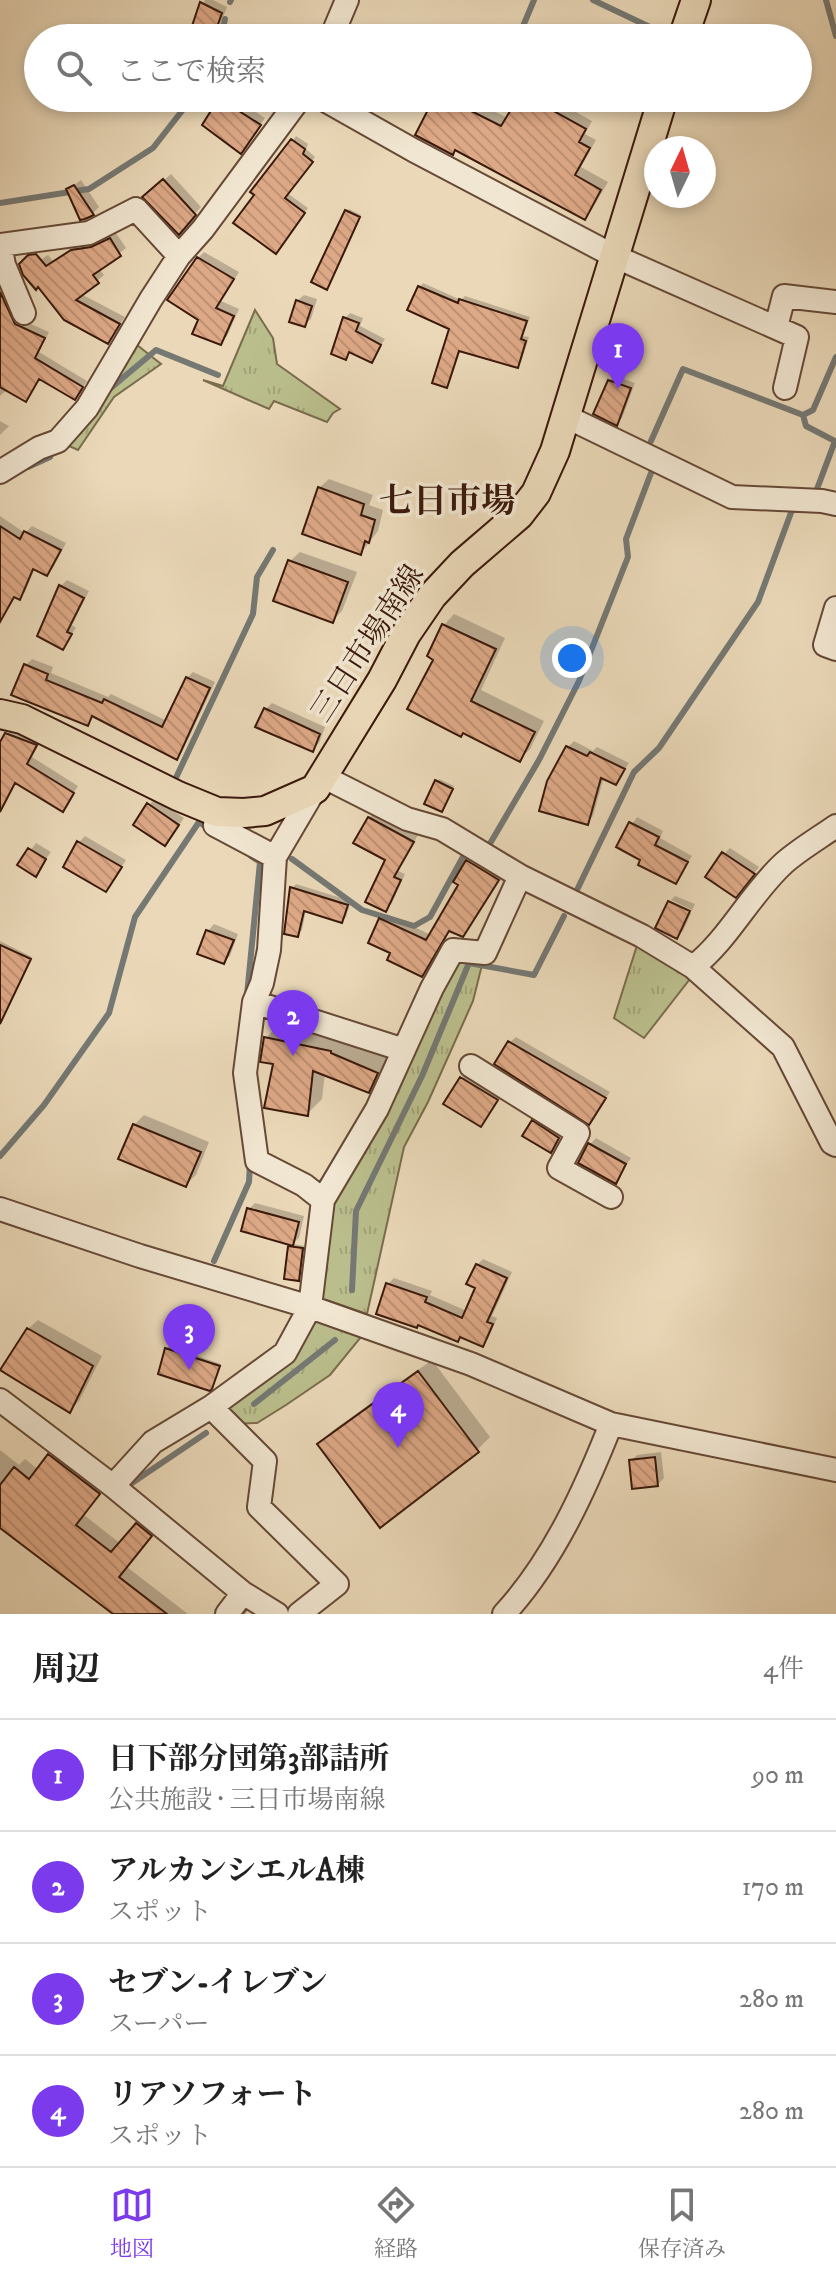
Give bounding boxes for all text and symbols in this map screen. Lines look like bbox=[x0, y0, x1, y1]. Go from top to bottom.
search box bbox=[24, 24, 812, 112]
icon: search bbox=[52, 46, 96, 90]
text: ここで検索 bbox=[116, 54, 266, 91]
north arrow bbox=[644, 136, 716, 208]
pin: 1 bbox=[592, 323, 644, 389]
district label: 七日市場 bbox=[379, 481, 515, 523]
street label: 三日市場南線 bbox=[304, 558, 433, 729]
your location bbox=[552, 638, 592, 678]
pin: 2 bbox=[267, 990, 319, 1056]
pin: 3 bbox=[163, 1304, 215, 1370]
pin: 4 bbox=[372, 1382, 424, 1448]
text: 周辺 bbox=[32, 1649, 100, 1691]
text: 4件 bbox=[763, 1653, 804, 1686]
text: 日下部分団第3部詰所 bbox=[108, 1741, 389, 1778]
text: 1 bbox=[53, 1759, 63, 1792]
text: 90 m bbox=[752, 1759, 804, 1792]
text: 公共施設 · 三日市場南線 bbox=[108, 1784, 385, 1817]
text: アルカンシエルA棟 bbox=[108, 1853, 365, 1890]
text: 2 bbox=[52, 1871, 64, 1904]
text: 170 m bbox=[742, 1871, 804, 1904]
text: スポット bbox=[108, 1896, 212, 1929]
text: セブン-イレブン bbox=[108, 1965, 328, 2002]
text: 3 bbox=[53, 1983, 63, 2016]
text: 280 m bbox=[739, 1983, 804, 2016]
text: スーパー bbox=[108, 2008, 209, 2041]
text: リアソフォート bbox=[108, 2077, 317, 2114]
text: 4 bbox=[51, 2095, 65, 2128]
text: 280 m bbox=[739, 2095, 804, 2128]
text: スポット bbox=[108, 2120, 212, 2153]
tab: 地図 bbox=[110, 2183, 154, 2263]
tab: 経路 bbox=[374, 2183, 418, 2263]
tab: 保存済み bbox=[638, 2183, 726, 2263]

